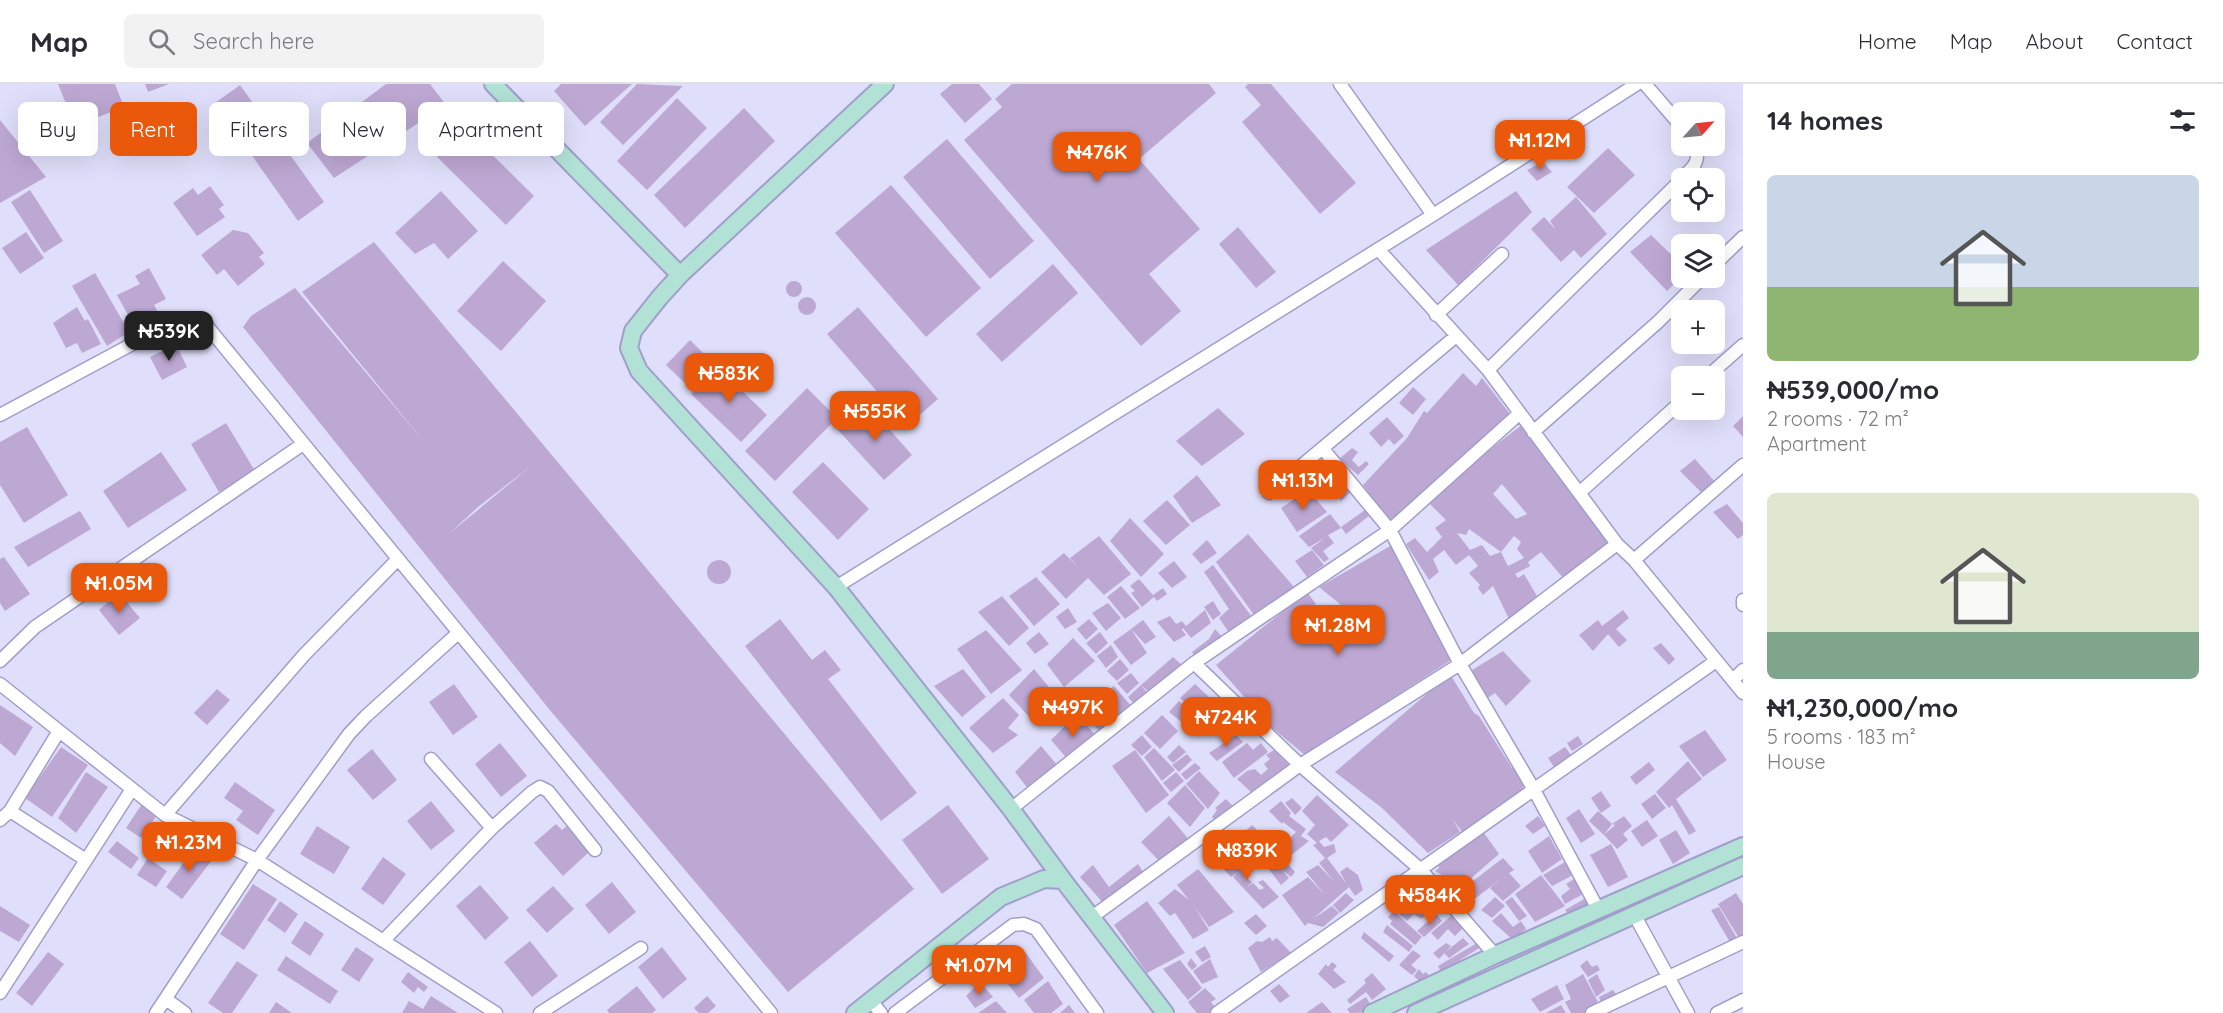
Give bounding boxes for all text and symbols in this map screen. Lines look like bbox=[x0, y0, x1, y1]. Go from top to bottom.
search box bbox=[124, 14, 544, 68]
text: Map bbox=[30, 24, 88, 59]
icon: search bbox=[145, 25, 178, 58]
text: Search here bbox=[193, 27, 315, 55]
text: Home bbox=[1858, 28, 1917, 54]
text: Map bbox=[1950, 28, 1993, 54]
text: About bbox=[2026, 28, 2084, 54]
text: Contact bbox=[2117, 28, 2193, 54]
chip: Buy bbox=[18, 102, 98, 156]
chip: Rent bbox=[110, 102, 197, 156]
chip: Filters bbox=[209, 102, 309, 156]
chip: New bbox=[321, 102, 406, 156]
chip: Apartment bbox=[418, 102, 564, 156]
north arrow bbox=[1671, 102, 1725, 156]
map controls bbox=[1671, 102, 1725, 420]
text: 14 homes bbox=[1767, 104, 1883, 137]
icon: filters bbox=[2166, 104, 2199, 137]
pin: ₦1.12M bbox=[1491, 120, 1589, 171]
text: ₦1.12M bbox=[1509, 127, 1571, 152]
pin: ₦476K bbox=[1055, 132, 1139, 183]
text: ₦476K bbox=[1067, 139, 1127, 164]
button: locate bbox=[1671, 168, 1725, 222]
icon: home bbox=[1929, 214, 2037, 322]
button: layers bbox=[1671, 234, 1725, 288]
button: + bbox=[1671, 300, 1725, 354]
pin: ₦539K bbox=[127, 311, 211, 362]
text: ₦539K bbox=[138, 318, 200, 343]
pin: ₦583K bbox=[687, 353, 771, 404]
text: ₦583K bbox=[698, 360, 760, 385]
button: − bbox=[1671, 366, 1725, 420]
text: ₦539,000/mo bbox=[1767, 373, 1939, 406]
pin: ₦555K bbox=[833, 391, 917, 442]
text: ₦555K bbox=[844, 398, 906, 423]
text: 2 rooms · 72 m² bbox=[1767, 406, 1909, 431]
text: Apartment bbox=[1767, 431, 1867, 456]
pin: ₦1.13M bbox=[1254, 460, 1352, 511]
text: ₦1.13M bbox=[1272, 467, 1334, 492]
icon: home bbox=[1929, 532, 2037, 640]
pin: ₦1.05M bbox=[70, 563, 168, 614]
text: ₦1.05M bbox=[85, 570, 153, 595]
pin: ₦1.28M bbox=[1289, 605, 1387, 656]
text: ₦1.28M bbox=[1305, 612, 1371, 637]
pin: ₦497K bbox=[1031, 687, 1115, 738]
text: ₦1,230,000/mo bbox=[1767, 691, 1958, 724]
text: ₦497K bbox=[1043, 694, 1103, 719]
pin: ₦724K bbox=[1184, 697, 1268, 748]
text: ₦724K bbox=[1195, 704, 1257, 729]
text: 5 rooms · 183 m² bbox=[1767, 724, 1916, 749]
text: House bbox=[1767, 749, 1826, 774]
pin: ₦1.23M bbox=[140, 822, 238, 873]
text: ₦1.23M bbox=[156, 829, 222, 854]
pin: ₦839K bbox=[1205, 830, 1289, 881]
text: ₦839K bbox=[1217, 837, 1277, 862]
pin: ₦584K bbox=[1388, 875, 1472, 926]
text: ₦584K bbox=[1399, 882, 1461, 907]
pin: ₦1.07M bbox=[930, 945, 1028, 996]
text: ₦1.07M bbox=[946, 952, 1012, 977]

